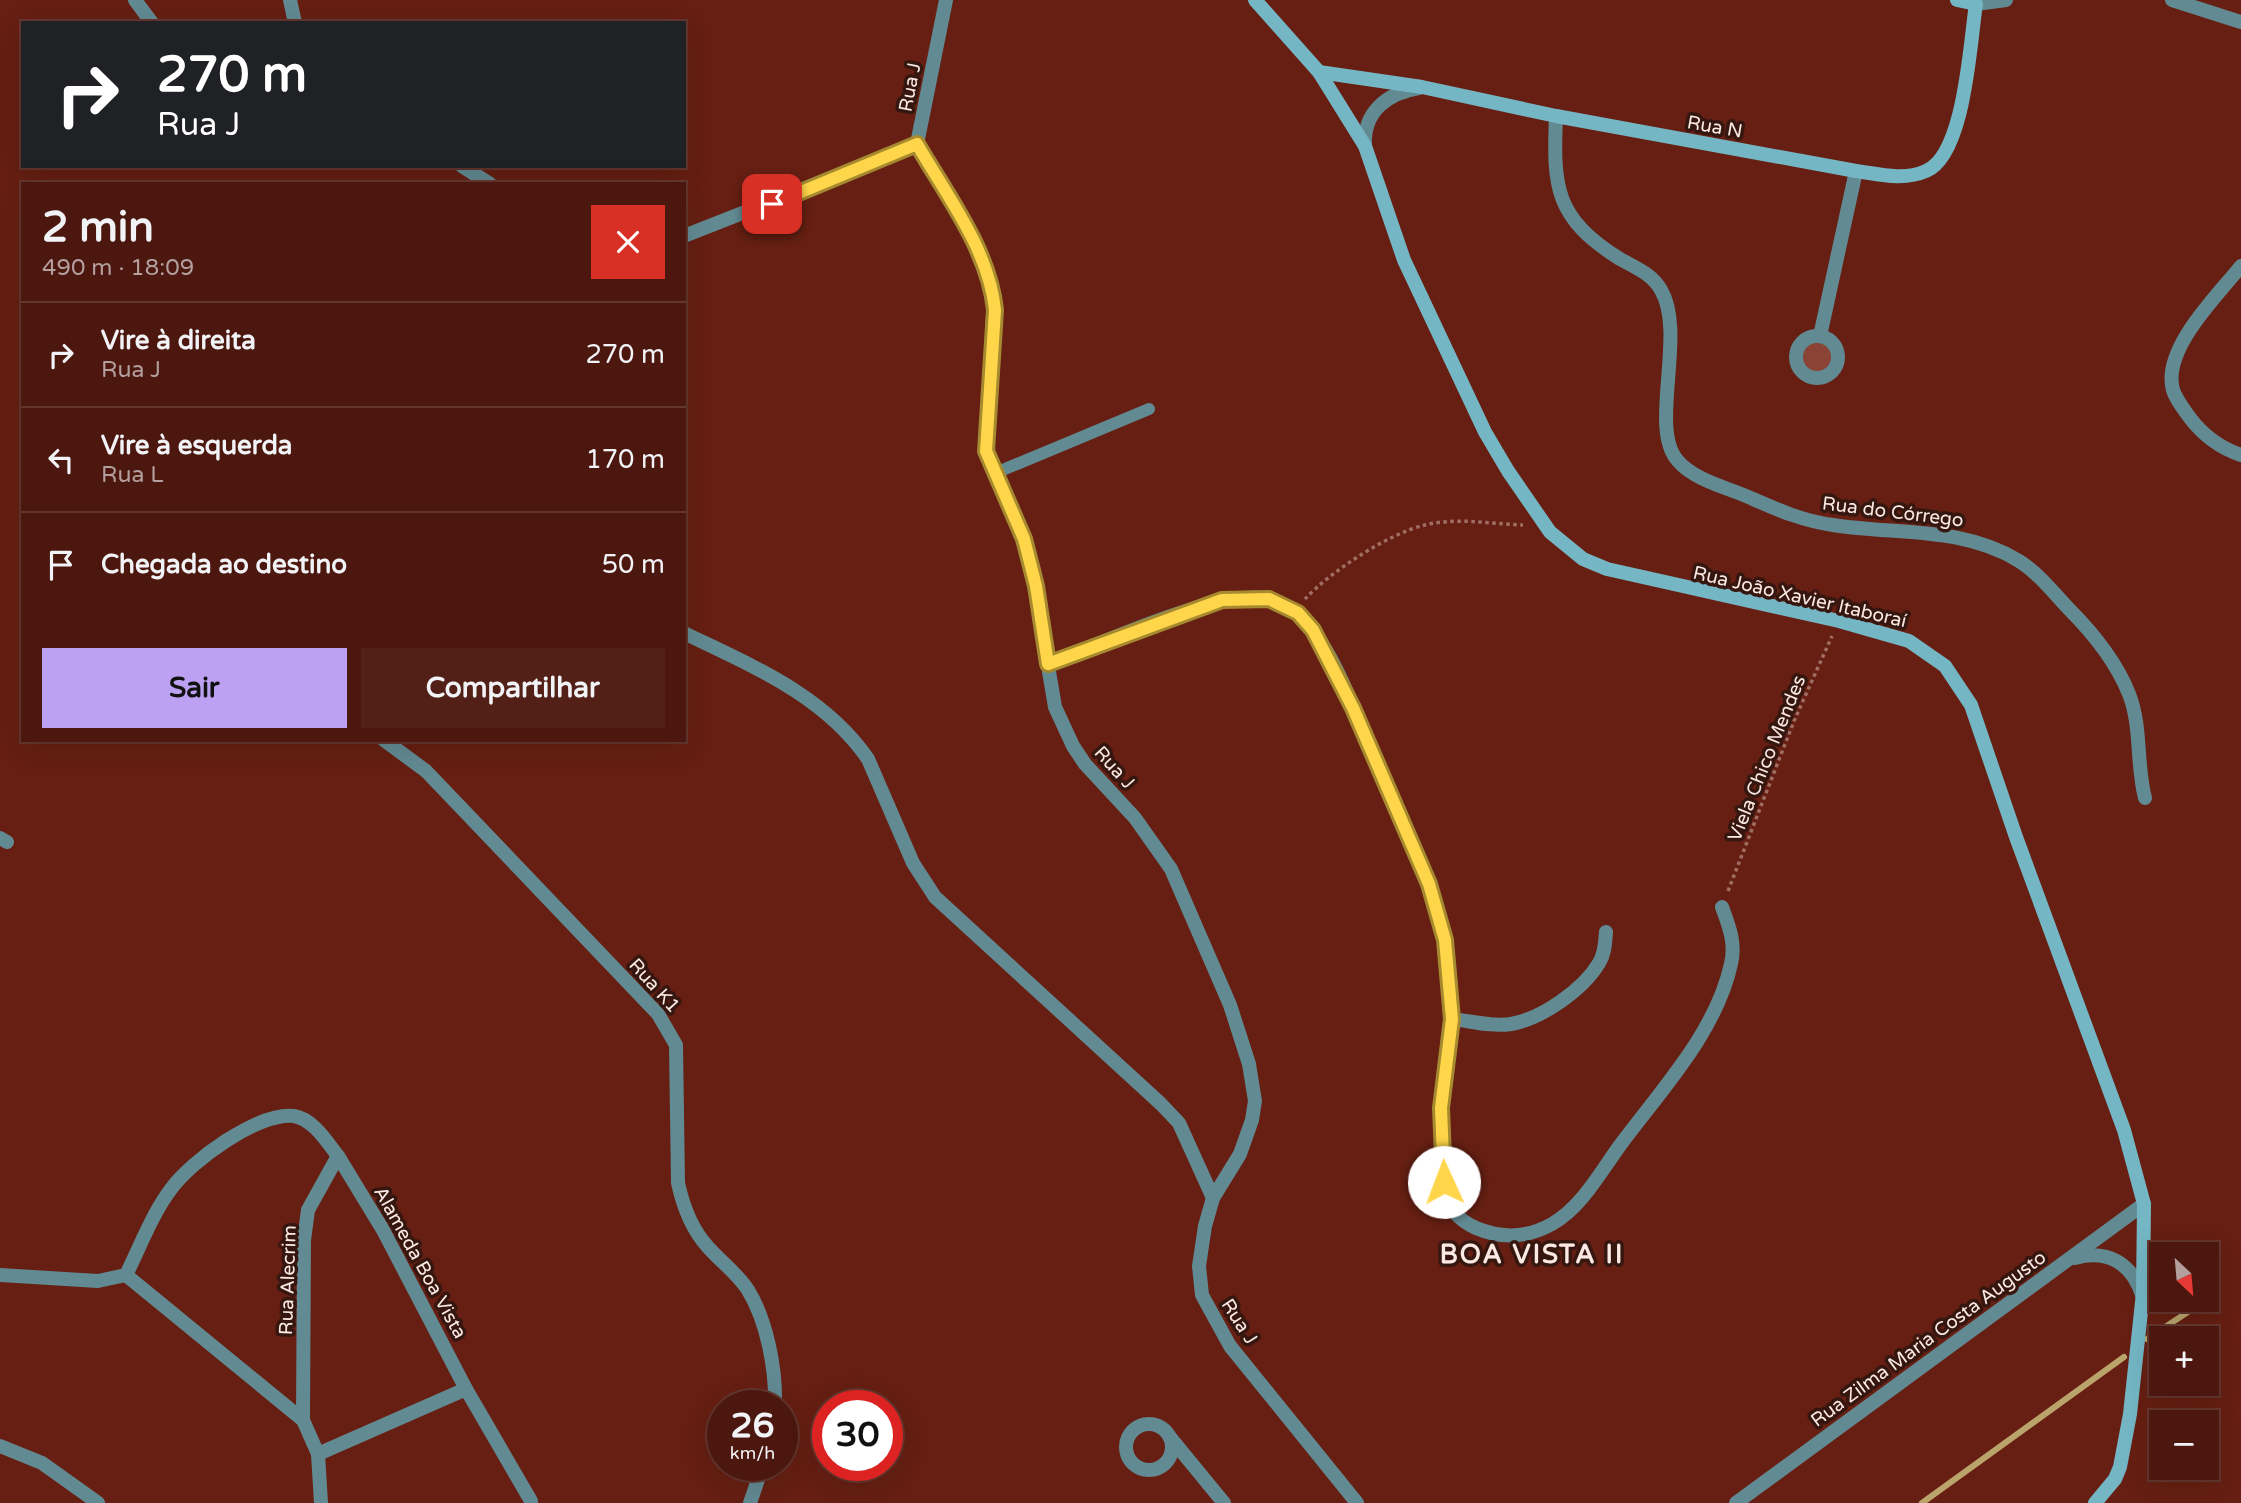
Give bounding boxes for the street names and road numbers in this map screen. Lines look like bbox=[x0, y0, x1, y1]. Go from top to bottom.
street label: Rua J bbox=[894, 61, 926, 114]
street label: Rua N bbox=[1685, 111, 1744, 143]
street label: Rua do Córrego bbox=[1821, 492, 1965, 532]
street label: Rua João Xavier Itaboraí bbox=[1691, 562, 1909, 632]
street label: Viela Chico Mendes bbox=[1724, 672, 1810, 845]
street label: Rua J bbox=[1089, 742, 1139, 793]
street label: Rua K1 bbox=[624, 954, 684, 1017]
street label: Alameda Boa Vista bbox=[369, 1183, 471, 1342]
street label: Rua Alecrim bbox=[275, 1225, 301, 1335]
street label: Rua Zilma Maria Costa Augusto bbox=[1807, 1246, 2050, 1432]
street label: Rua J bbox=[1216, 1295, 1262, 1348]

